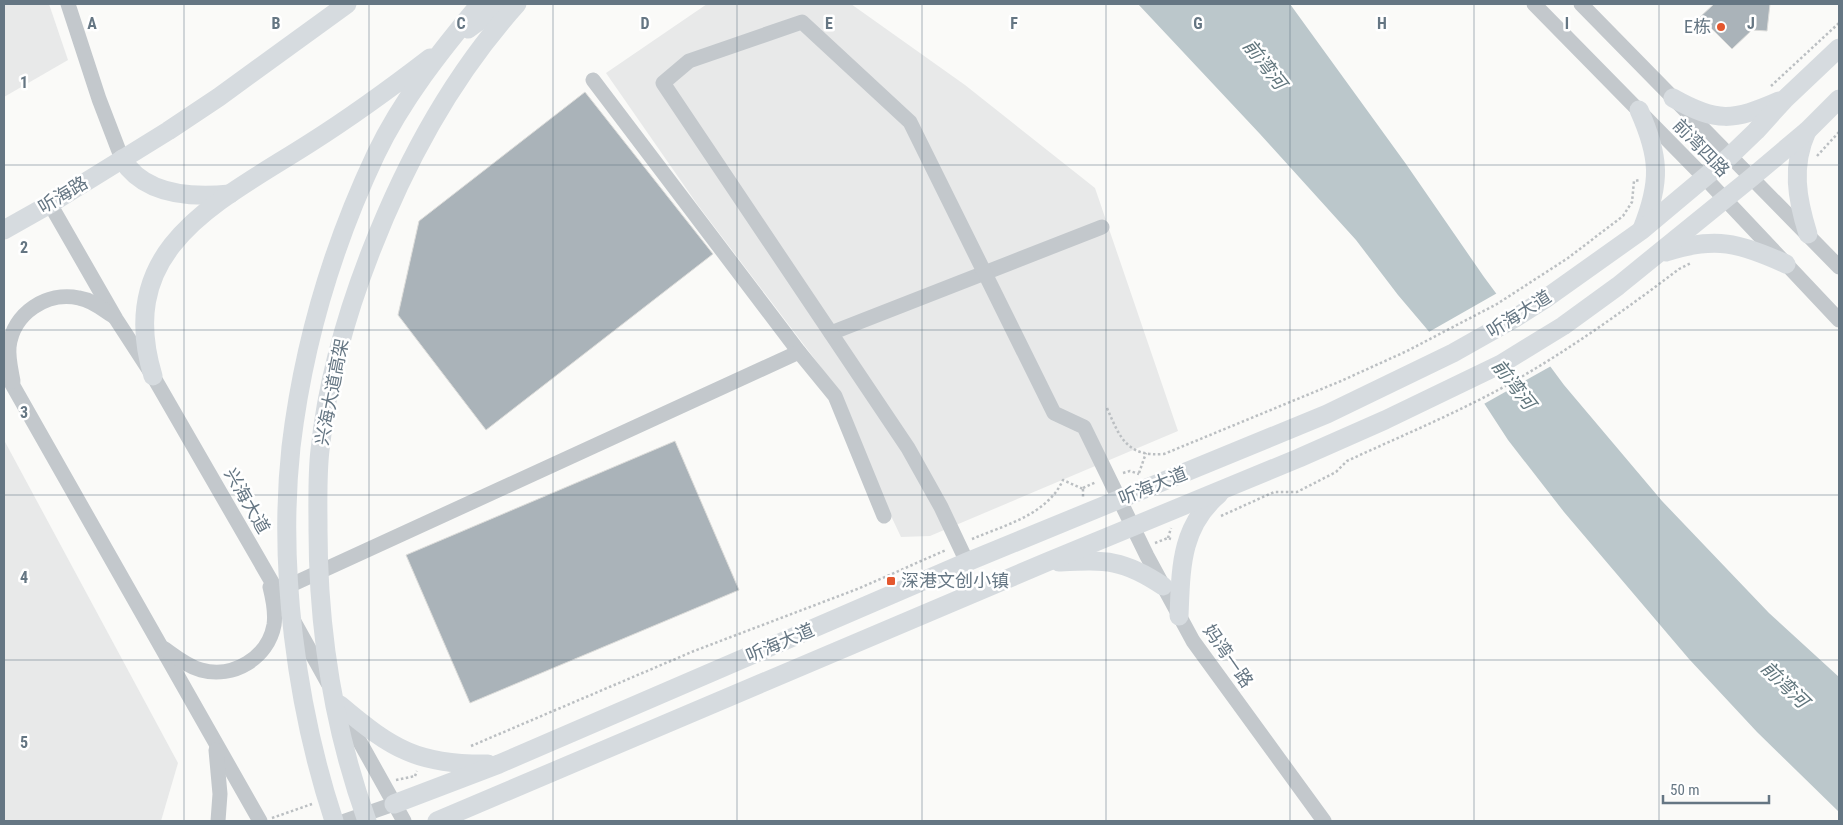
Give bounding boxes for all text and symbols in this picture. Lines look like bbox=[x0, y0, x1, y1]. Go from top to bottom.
text: A bbox=[87, 14, 97, 33]
text: B bbox=[272, 14, 281, 33]
text: C bbox=[456, 14, 466, 33]
text: D bbox=[640, 14, 650, 33]
text: E bbox=[825, 14, 833, 33]
text: F bbox=[1010, 14, 1018, 33]
text: G bbox=[1193, 14, 1203, 33]
text: H bbox=[1377, 14, 1387, 33]
text: I bbox=[1565, 14, 1569, 33]
text: J bbox=[1747, 14, 1755, 33]
place label: E栋 bbox=[1684, 16, 1711, 37]
marker: E栋 bbox=[1715, 21, 1727, 33]
water label: 前湾河 bbox=[1238, 35, 1294, 97]
text: 1 bbox=[20, 73, 28, 92]
street label: 前湾四路 bbox=[1669, 114, 1734, 181]
street label: 听海路 bbox=[34, 172, 91, 217]
text: 2 bbox=[20, 238, 28, 257]
street label: 听海大道 bbox=[1483, 286, 1555, 342]
street label: 兴海大道高架 bbox=[311, 337, 352, 447]
water label: 前湾河 bbox=[1487, 355, 1543, 417]
text: 3 bbox=[20, 403, 28, 422]
street label: 听海大道 bbox=[1116, 462, 1190, 509]
street label: 兴海大道 bbox=[220, 464, 275, 537]
text: 4 bbox=[20, 568, 28, 587]
place label: 深港文创小镇 bbox=[901, 570, 1009, 591]
marker: 深港文创小镇 bbox=[885, 575, 897, 587]
street label: 听海大道 bbox=[743, 619, 817, 666]
street label: 妈湾一路 bbox=[1199, 620, 1258, 691]
water label: 前湾河 bbox=[1756, 656, 1816, 715]
text: 5 bbox=[20, 733, 28, 752]
scale bar bbox=[1663, 772, 1769, 804]
text: 50 m bbox=[1670, 781, 1700, 799]

